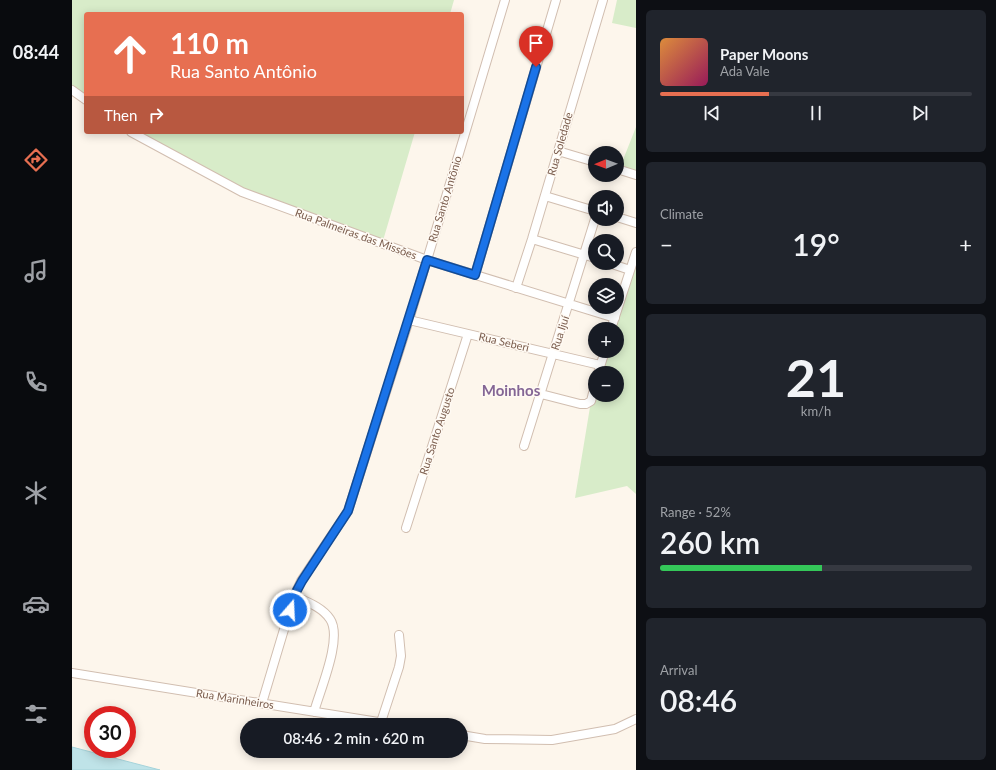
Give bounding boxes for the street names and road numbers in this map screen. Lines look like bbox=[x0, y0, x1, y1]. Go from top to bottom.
street label: Rua Soledade bbox=[544, 111, 575, 177]
street label: Rua Santo Antônio bbox=[425, 154, 464, 244]
street label: Rua Palmeiras das Missões bbox=[294, 205, 419, 262]
street label: Rua Ijuí bbox=[548, 314, 571, 352]
street label: Rua Seberi bbox=[478, 329, 531, 354]
street label: Rua Santo Augusto bbox=[416, 385, 457, 476]
street label: Rua Marinheiros bbox=[195, 686, 275, 711]

